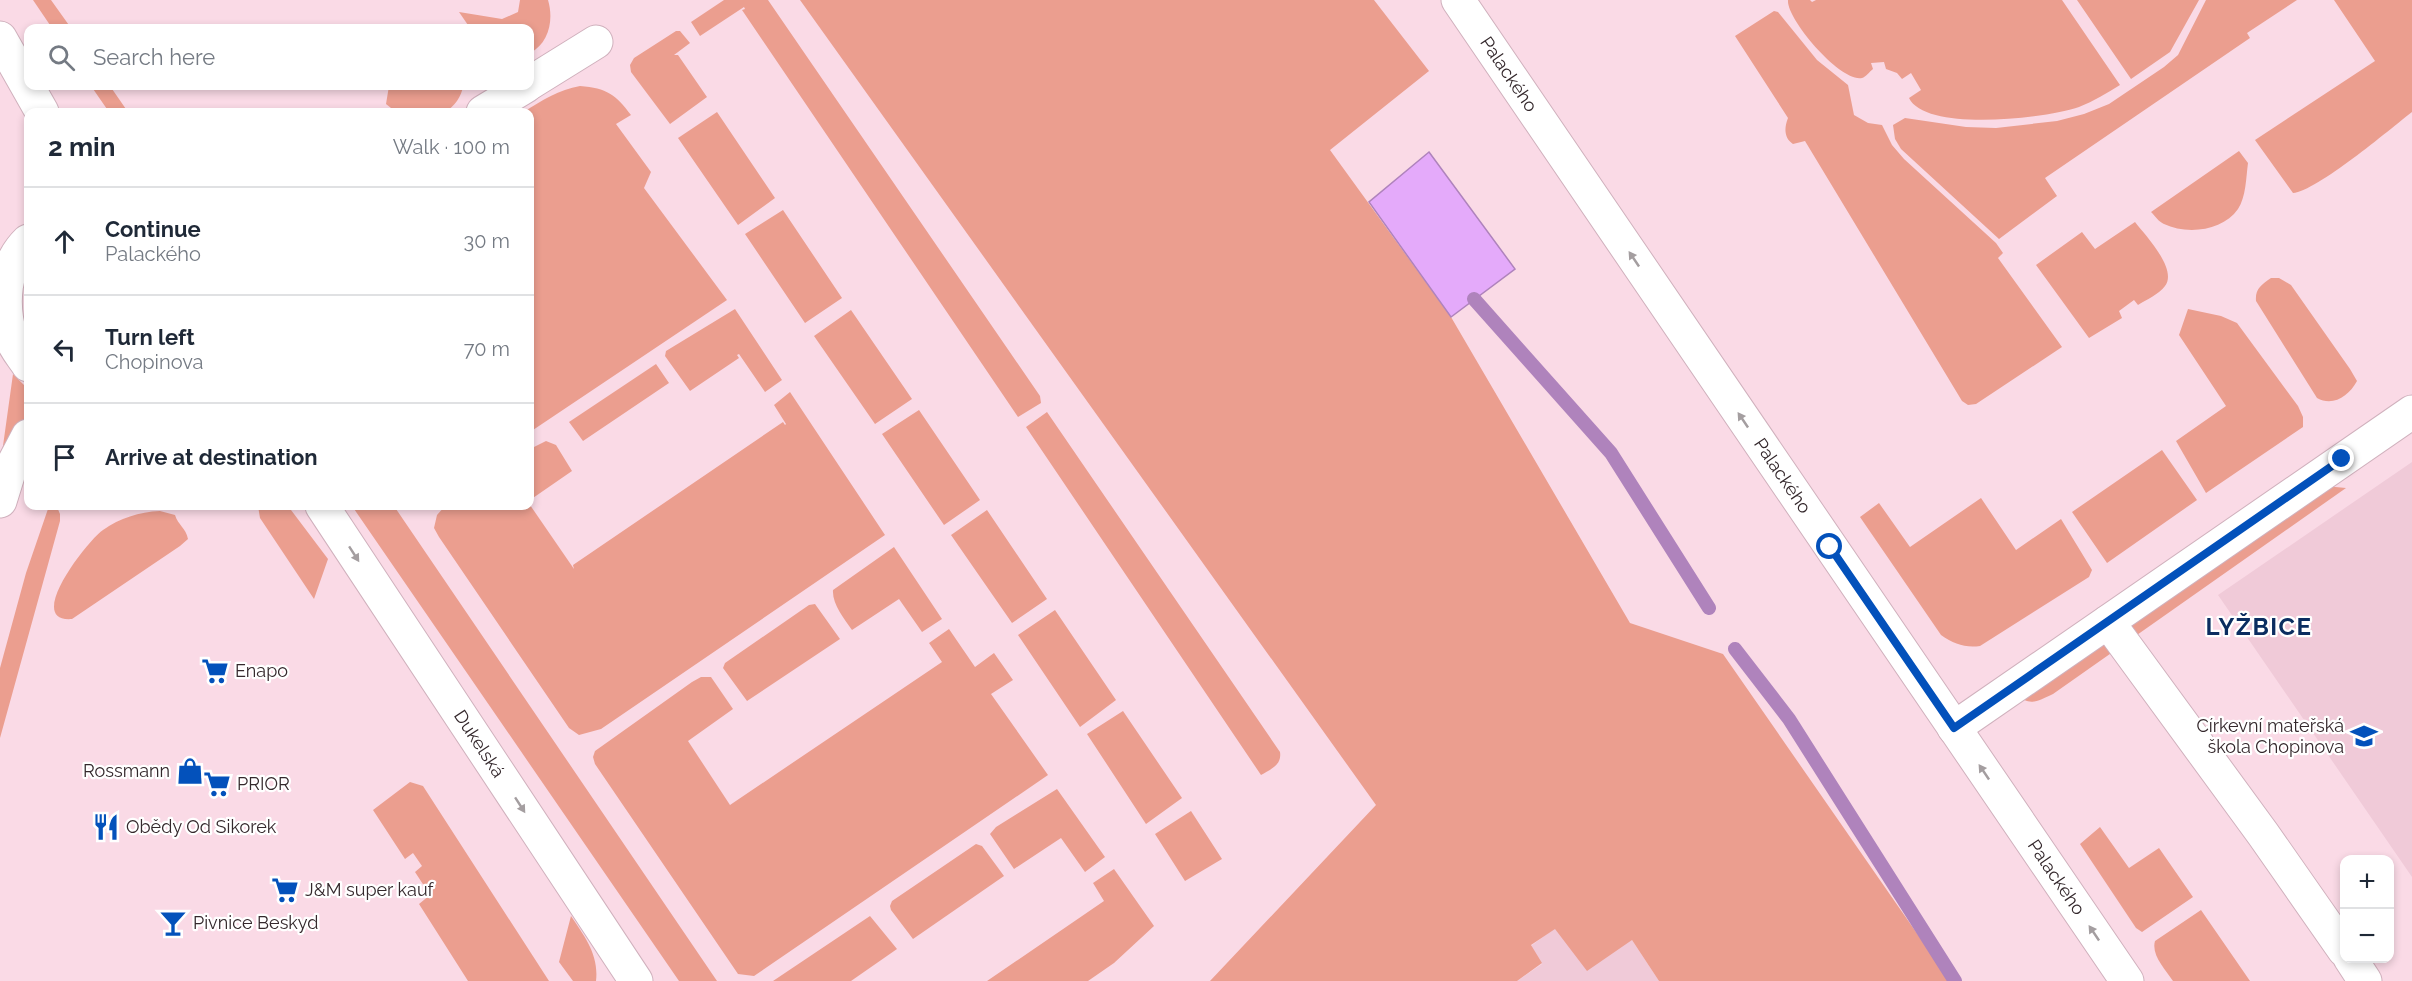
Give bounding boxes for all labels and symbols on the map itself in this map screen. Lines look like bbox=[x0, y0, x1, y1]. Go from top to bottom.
street label: Palackého bbox=[1476, 32, 1542, 116]
one-way arrow bbox=[1628, 251, 1639, 267]
one-way arrow bbox=[1738, 412, 1749, 428]
street label: Palackého bbox=[1750, 434, 1816, 517]
route end bbox=[2328, 445, 2354, 471]
route start bbox=[1816, 533, 1842, 559]
one-way arrow bbox=[348, 546, 360, 562]
district label: LYŽBICE bbox=[2205, 612, 2313, 641]
supermarket icon: Enapo bbox=[200, 656, 230, 686]
place label: Enapo bbox=[235, 660, 288, 681]
street label: Dukelská bbox=[450, 706, 509, 781]
place label: Církevní mateřská škola Chopinova bbox=[2196, 715, 2344, 757]
school or university icon: Církevní mateřská škola Chopinova bbox=[2349, 721, 2379, 751]
shop icon: Rossmann bbox=[175, 756, 205, 786]
place label: Rossmann bbox=[83, 760, 170, 781]
one-way arrow bbox=[1978, 764, 1990, 780]
supermarket icon: PRIOR bbox=[202, 769, 232, 799]
place label: PRIOR bbox=[237, 773, 290, 794]
one-way arrow bbox=[514, 796, 525, 813]
restaurant icon: Obědy Od Sikorek bbox=[91, 812, 121, 842]
place label: Obědy Od Sikorek bbox=[126, 816, 277, 837]
street label: Palackého bbox=[2024, 836, 2090, 919]
supermarket icon: J&M super kauf bbox=[270, 875, 300, 905]
place label: J&M super kauf bbox=[305, 879, 435, 900]
bar icon: Pivnice Beskyd bbox=[158, 908, 188, 938]
place label: Pivnice Beskyd bbox=[193, 912, 319, 933]
one-way arrow bbox=[2088, 925, 2100, 941]

